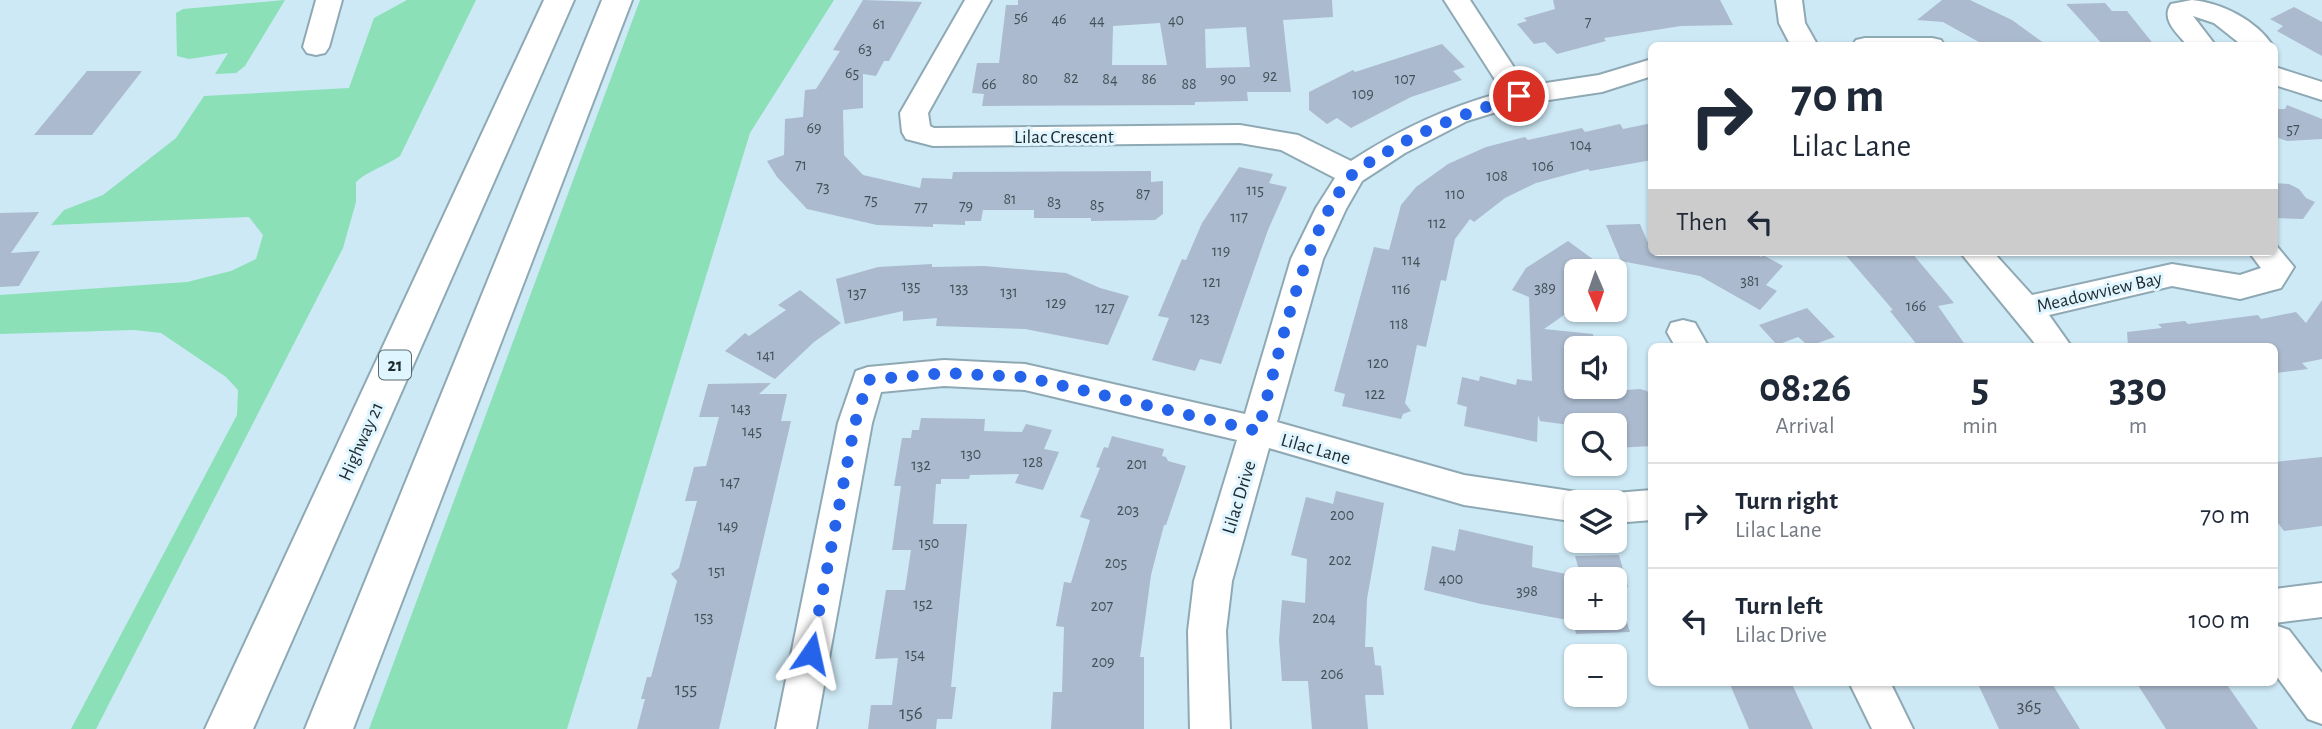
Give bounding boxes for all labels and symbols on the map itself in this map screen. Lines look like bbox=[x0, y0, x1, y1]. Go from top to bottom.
house number: 56 bbox=[1014, 9, 1028, 25]
house number: 46 bbox=[1051, 11, 1067, 27]
house number: 44 bbox=[1089, 12, 1105, 28]
house number: 40 bbox=[1168, 12, 1184, 28]
house number: 7 bbox=[1585, 14, 1592, 30]
house number: 61 bbox=[872, 16, 886, 32]
house number: 63 bbox=[858, 41, 872, 57]
house number: 65 bbox=[845, 65, 859, 81]
pin bbox=[1489, 66, 1549, 126]
house number: 92 bbox=[1263, 68, 1277, 84]
house number: 82 bbox=[1064, 70, 1078, 86]
house number: 80 bbox=[1022, 71, 1038, 87]
house number: 84 bbox=[1102, 71, 1118, 87]
house number: 86 bbox=[1141, 71, 1157, 87]
house number: 90 bbox=[1220, 71, 1236, 87]
house number: 107 bbox=[1395, 71, 1416, 87]
house number: 66 bbox=[981, 76, 997, 92]
house number: 88 bbox=[1181, 76, 1197, 92]
house number: 109 bbox=[1352, 86, 1374, 102]
house number: 69 bbox=[806, 120, 822, 136]
house number: 57 bbox=[2286, 121, 2300, 137]
street label: Lilac Crescent bbox=[1014, 128, 1114, 147]
house number: 104 bbox=[1570, 137, 1592, 153]
house number: 71 bbox=[795, 157, 807, 173]
house number: 106 bbox=[1532, 158, 1554, 174]
house number: 108 bbox=[1486, 168, 1508, 184]
house number: 73 bbox=[816, 179, 830, 195]
house number: 115 bbox=[1246, 182, 1264, 198]
house number: 87 bbox=[1136, 186, 1150, 202]
house number: 110 bbox=[1445, 186, 1465, 202]
house number: 81 bbox=[1003, 191, 1017, 207]
house number: 75 bbox=[864, 192, 878, 208]
house number: 83 bbox=[1047, 194, 1061, 210]
house number: 85 bbox=[1090, 197, 1104, 213]
house number: 79 bbox=[959, 198, 973, 214]
house number: 77 bbox=[914, 199, 928, 215]
house number: 117 bbox=[1230, 209, 1248, 225]
house number: 112 bbox=[1428, 215, 1446, 231]
house number: 119 bbox=[1212, 243, 1230, 259]
house number: 114 bbox=[1402, 252, 1421, 268]
north arrow bbox=[1564, 259, 1628, 322]
street label: Meadowview Bay bbox=[2035, 269, 2164, 316]
house number: 381 bbox=[1740, 273, 1760, 289]
house number: 121 bbox=[1203, 274, 1221, 290]
house number: 135 bbox=[902, 278, 920, 294]
house number: 133 bbox=[950, 280, 968, 296]
house number: 389 bbox=[1534, 280, 1556, 296]
house number: 116 bbox=[1392, 281, 1410, 297]
house number: 131 bbox=[1000, 284, 1018, 300]
house number: 137 bbox=[848, 285, 867, 301]
house number: 129 bbox=[1046, 295, 1066, 311]
house number: 166 bbox=[1906, 298, 1926, 314]
house number: 127 bbox=[1095, 300, 1115, 316]
house number: 123 bbox=[1190, 310, 1210, 326]
house number: 118 bbox=[1390, 316, 1408, 332]
house number: 141 bbox=[757, 347, 775, 363]
road number: 21 bbox=[379, 351, 411, 380]
house number: 120 bbox=[1367, 355, 1389, 371]
house number: 122 bbox=[1365, 386, 1385, 402]
street label: Highway 21 bbox=[336, 399, 387, 484]
house number: 143 bbox=[731, 400, 751, 416]
house number: 145 bbox=[742, 423, 762, 439]
street label: Lilac Lane bbox=[1279, 430, 1353, 468]
house number: 130 bbox=[961, 446, 981, 462]
house number: 128 bbox=[1023, 454, 1043, 470]
house number: 201 bbox=[1126, 456, 1148, 472]
house number: 132 bbox=[911, 457, 931, 473]
street label: Lilac Drive bbox=[1219, 458, 1260, 537]
house number: 147 bbox=[720, 474, 740, 490]
house number: 203 bbox=[1117, 502, 1139, 518]
house number: 200 bbox=[1330, 507, 1354, 523]
house number: 149 bbox=[718, 518, 738, 534]
house number: 150 bbox=[919, 535, 939, 551]
house number: 202 bbox=[1328, 552, 1352, 568]
house number: 205 bbox=[1105, 555, 1127, 571]
house number: 151 bbox=[708, 563, 726, 579]
house number: 400 bbox=[1439, 571, 1463, 587]
house number: 398 bbox=[1516, 583, 1538, 599]
house number: 152 bbox=[913, 596, 933, 612]
house number: 207 bbox=[1091, 598, 1114, 614]
house number: 153 bbox=[695, 609, 713, 625]
house number: 204 bbox=[1312, 610, 1336, 626]
position arrow bbox=[774, 616, 848, 690]
house number: 154 bbox=[905, 646, 925, 662]
house number: 209 bbox=[1091, 654, 1115, 670]
house number: 206 bbox=[1320, 666, 1344, 682]
house number: 155 bbox=[675, 680, 697, 699]
house number: 365 bbox=[2017, 697, 2041, 716]
house number: 156 bbox=[899, 704, 923, 723]

